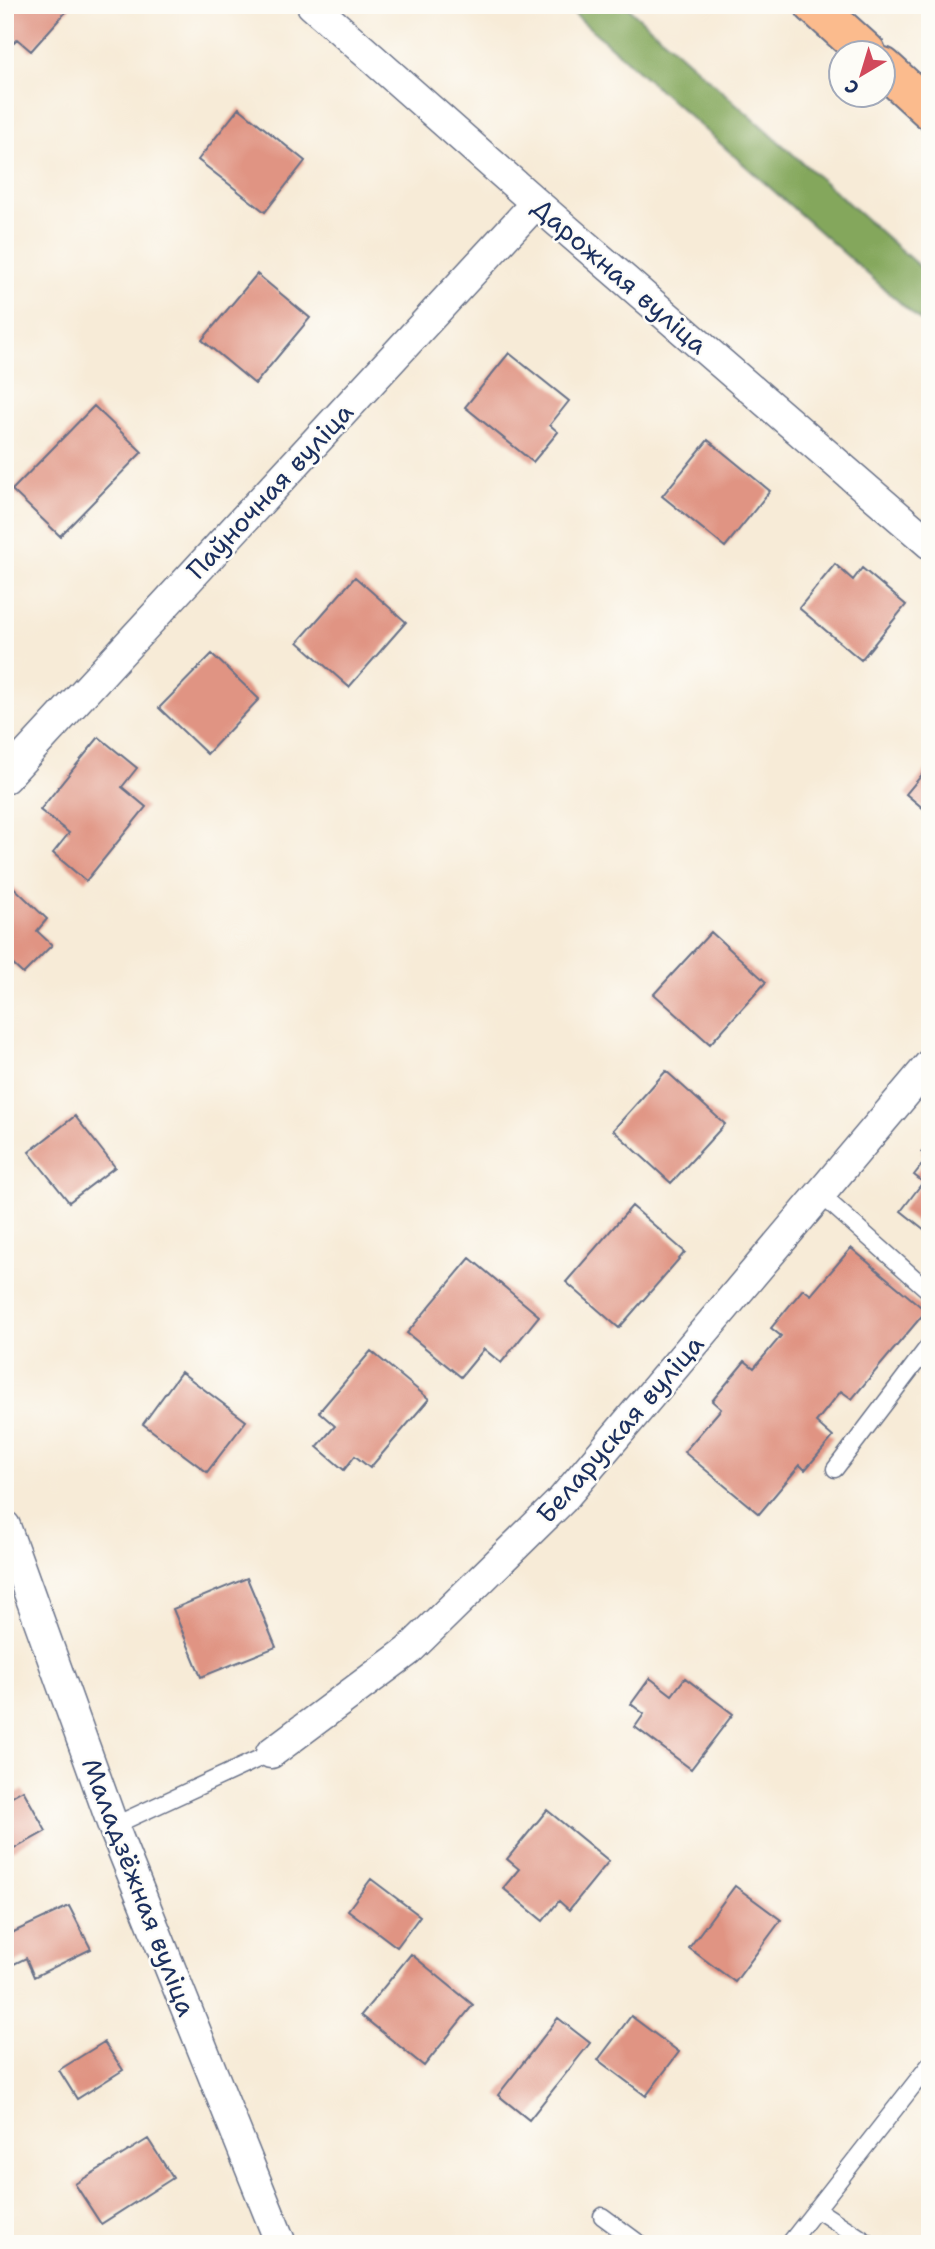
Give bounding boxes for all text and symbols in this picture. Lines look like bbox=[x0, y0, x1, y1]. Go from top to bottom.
north arrow bbox=[827, 38, 897, 108]
text: С bbox=[840, 74, 864, 100]
street label: Дарожная вуліца bbox=[525, 190, 716, 362]
street label: Паўночная вуліца bbox=[179, 395, 361, 586]
street label: Беларуская вуліца bbox=[528, 1327, 711, 1530]
street label: Маладзёжная вуліца bbox=[74, 1753, 205, 2021]

